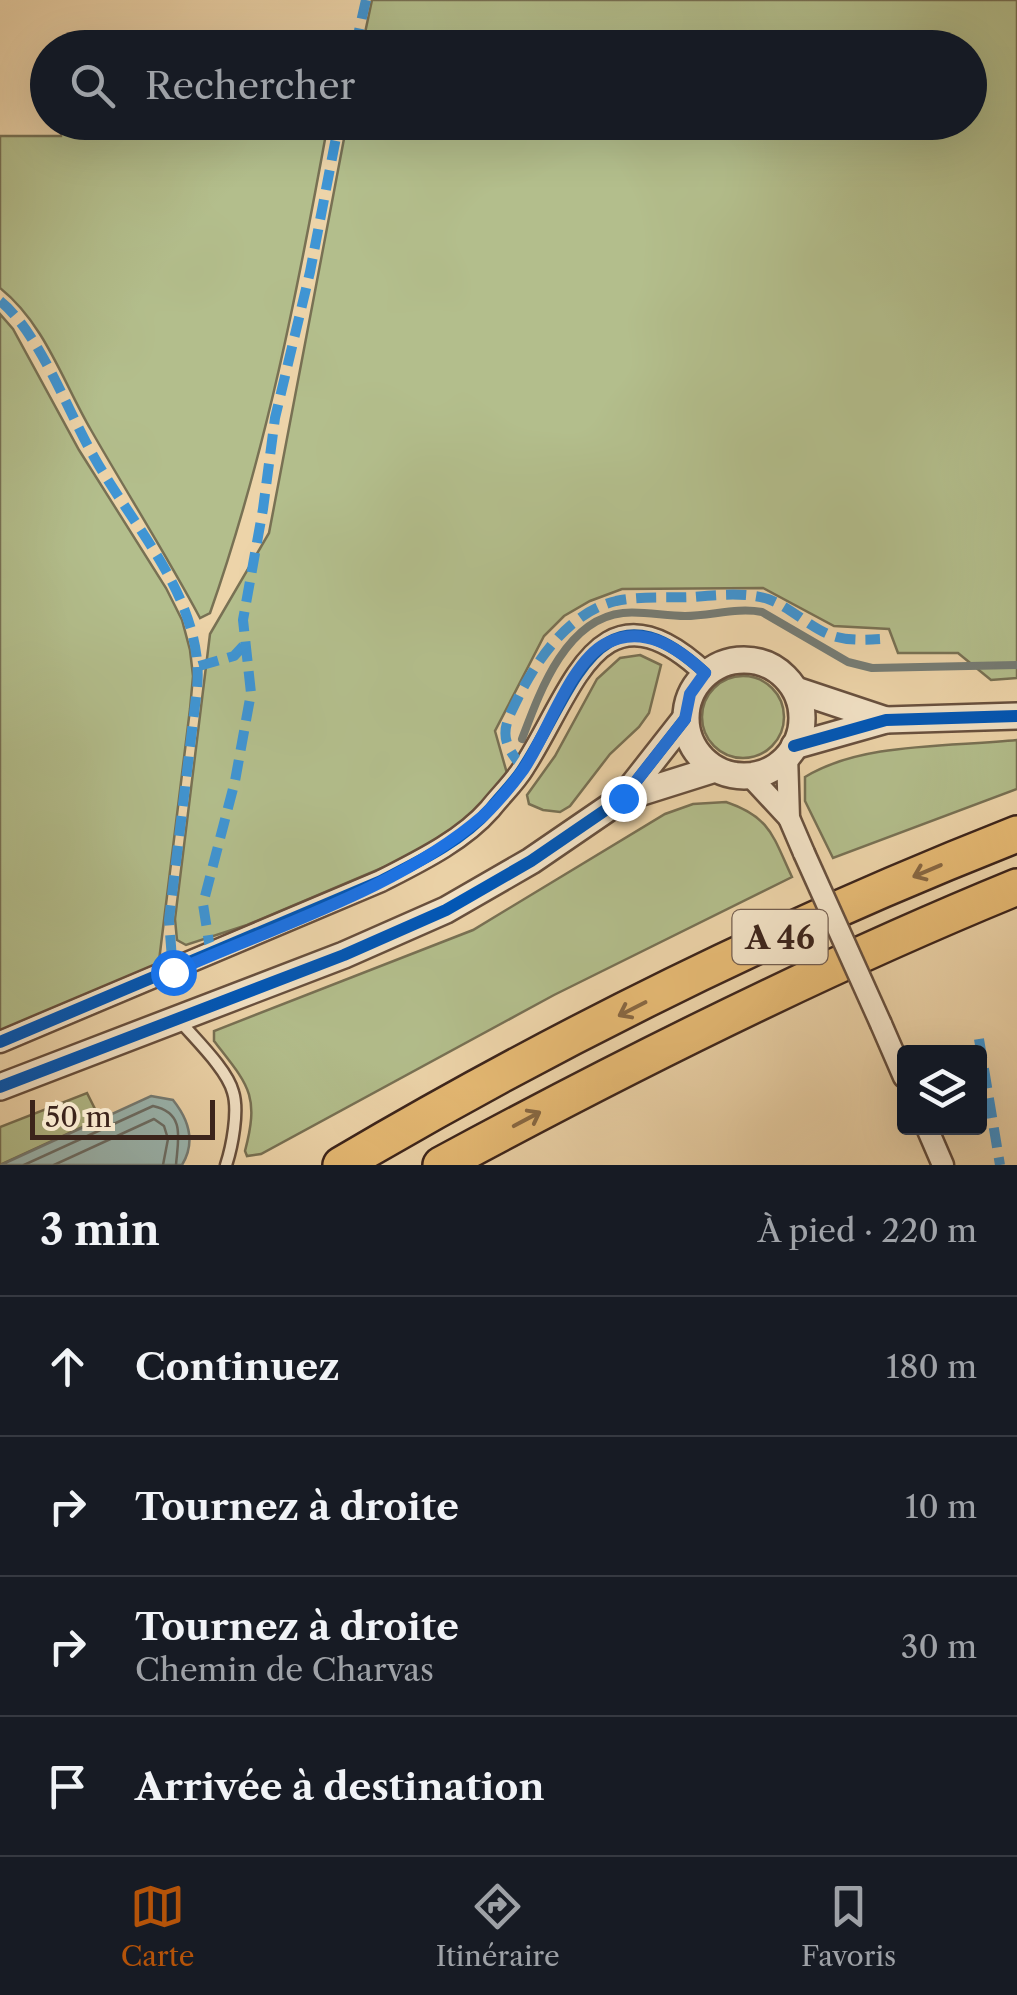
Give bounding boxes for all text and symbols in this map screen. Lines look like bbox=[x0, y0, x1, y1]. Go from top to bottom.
search box bbox=[30, 30, 987, 140]
icon: search bbox=[65, 58, 120, 113]
text: Rechercher bbox=[145, 62, 355, 109]
route end bbox=[601, 776, 647, 822]
one-way arrow bbox=[912, 864, 943, 882]
road number: A 46 bbox=[732, 910, 828, 964]
route start bbox=[151, 950, 197, 996]
one-way arrow bbox=[618, 1000, 648, 1019]
map controls bbox=[897, 1045, 987, 1135]
button: layers bbox=[897, 1045, 987, 1135]
scale bar bbox=[30, 1095, 215, 1140]
text: 50 m bbox=[45, 1100, 112, 1134]
one-way arrow bbox=[511, 1109, 541, 1128]
text: 3 min bbox=[40, 1204, 160, 1256]
text: À pied · 220 m bbox=[758, 1211, 977, 1250]
icon: ahead bbox=[40, 1339, 95, 1394]
text: Continuez bbox=[135, 1343, 340, 1390]
text: 180 m bbox=[886, 1347, 977, 1386]
icon: right bbox=[40, 1479, 95, 1534]
text: Tournez à droite bbox=[135, 1483, 459, 1530]
text: 10 m bbox=[905, 1487, 977, 1526]
text: Tournez à droite bbox=[135, 1603, 459, 1650]
icon: right bbox=[40, 1619, 95, 1674]
text: 30 m bbox=[901, 1627, 977, 1666]
text: Chemin de Charvas bbox=[135, 1650, 434, 1689]
icon: arrive bbox=[40, 1759, 95, 1814]
text: Arrivée à destination bbox=[135, 1763, 545, 1810]
tab: Carte bbox=[121, 1879, 194, 1973]
tab: Itinéraire bbox=[436, 1879, 560, 1973]
tab: Favoris bbox=[801, 1879, 896, 1973]

